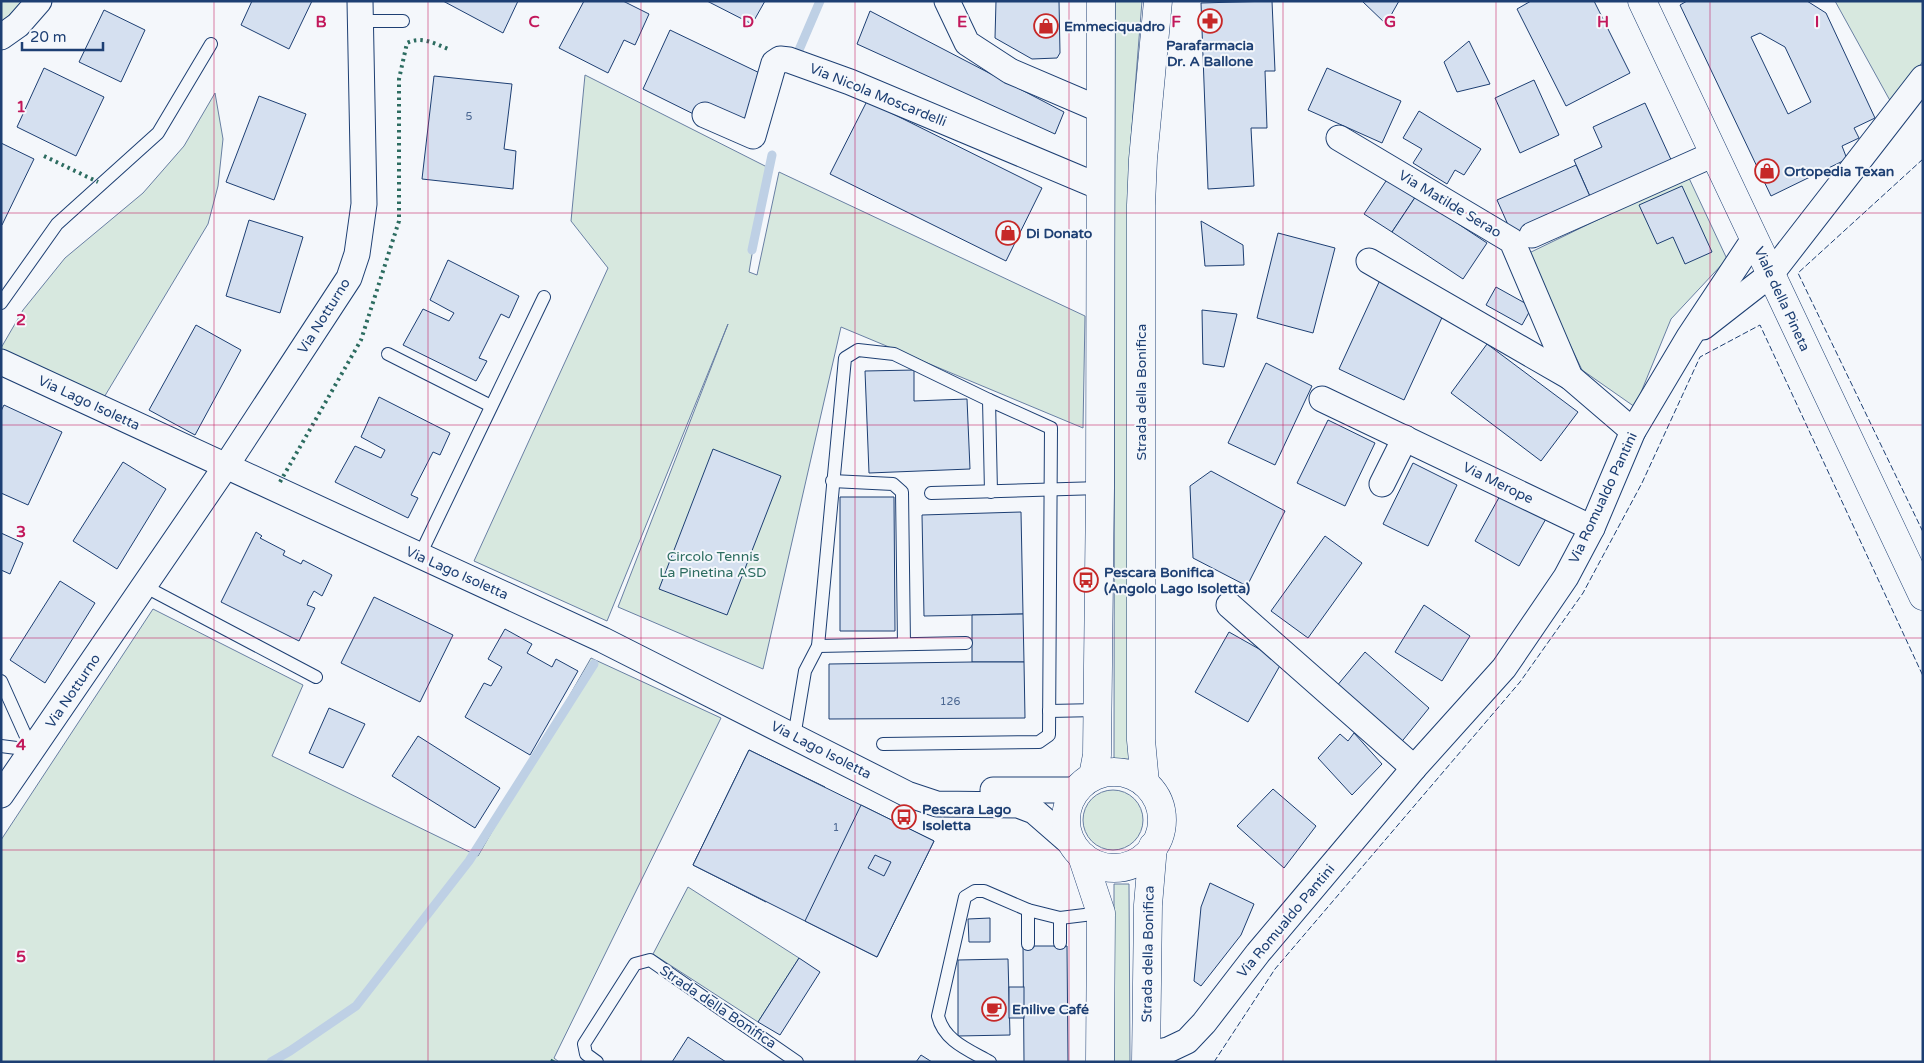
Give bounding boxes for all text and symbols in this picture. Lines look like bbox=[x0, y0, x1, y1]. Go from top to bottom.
pharmacy icon: Parafarmacia Dr. A Ballone bbox=[1197, 8, 1223, 34]
text: B bbox=[315, 12, 327, 32]
text: C bbox=[528, 12, 540, 32]
text: D bbox=[742, 12, 754, 32]
text: E bbox=[957, 12, 967, 32]
text: F bbox=[1171, 12, 1181, 32]
text: G bbox=[1384, 12, 1396, 32]
text: H bbox=[1597, 12, 1609, 32]
text: I bbox=[1815, 12, 1819, 32]
shop icon: Emmeciquadro bbox=[1033, 13, 1059, 39]
place label: Emmeciquadro bbox=[1064, 18, 1166, 35]
scale bar bbox=[22, 20, 104, 52]
text: 20 m bbox=[30, 28, 67, 46]
place label: Parafarmacia Dr. A Ballone bbox=[1166, 37, 1254, 70]
street label: Via Nicola Moscardelli bbox=[807, 60, 949, 130]
text: 1 bbox=[16, 97, 26, 117]
house number: 5 bbox=[466, 110, 473, 123]
shop icon: Ortopedia Texan bbox=[1754, 158, 1780, 184]
place label: Ortopedia Texan bbox=[1784, 163, 1894, 180]
street label: Via Matilde Serao bbox=[1396, 167, 1504, 241]
shop icon: Di Donato bbox=[995, 220, 1021, 246]
place label: Di Donato bbox=[1026, 225, 1093, 242]
street label: Viale della Pineta bbox=[1750, 244, 1814, 354]
street label: Via Notturno bbox=[294, 275, 354, 357]
text: 2 bbox=[16, 310, 26, 330]
street label: Strada della Bonifica bbox=[1133, 324, 1150, 460]
street label: Via Lago Isoletta bbox=[35, 372, 143, 434]
street label: Via Romualdo Pantini bbox=[1565, 430, 1641, 566]
street label: Via Merope bbox=[1460, 459, 1536, 507]
text: 3 bbox=[16, 522, 26, 542]
street label: Via Lago Isoletta bbox=[403, 543, 511, 603]
park label: Circolo Tennis La Pinetina ASD bbox=[659, 548, 767, 581]
place label: Pescara Bonifica (Angolo Lago Isoletta) bbox=[1104, 564, 1250, 597]
bus stop icon: Pescara Bonifica (Angolo Lago Isoletta) bbox=[1073, 567, 1099, 593]
street label: Via Notturno bbox=[42, 651, 104, 731]
house number: 126 bbox=[940, 695, 960, 708]
street label: Via Lago Isoletta bbox=[768, 717, 874, 783]
text: 4 bbox=[16, 735, 26, 755]
place label: Pescara Lago Isoletta bbox=[922, 801, 1012, 834]
bus stop icon: Pescara Lago Isoletta bbox=[891, 804, 917, 830]
house number: 1 bbox=[833, 821, 839, 834]
street label: Via Romualdo Pantini bbox=[1234, 861, 1338, 981]
street label: Strada della Bonifica bbox=[1138, 885, 1158, 1023]
text: 5 bbox=[16, 947, 26, 967]
street label: Strada della Bonifica bbox=[657, 962, 779, 1052]
cafe icon: Enilive Café bbox=[981, 996, 1007, 1022]
place label: Enilive Café bbox=[1012, 1001, 1089, 1018]

